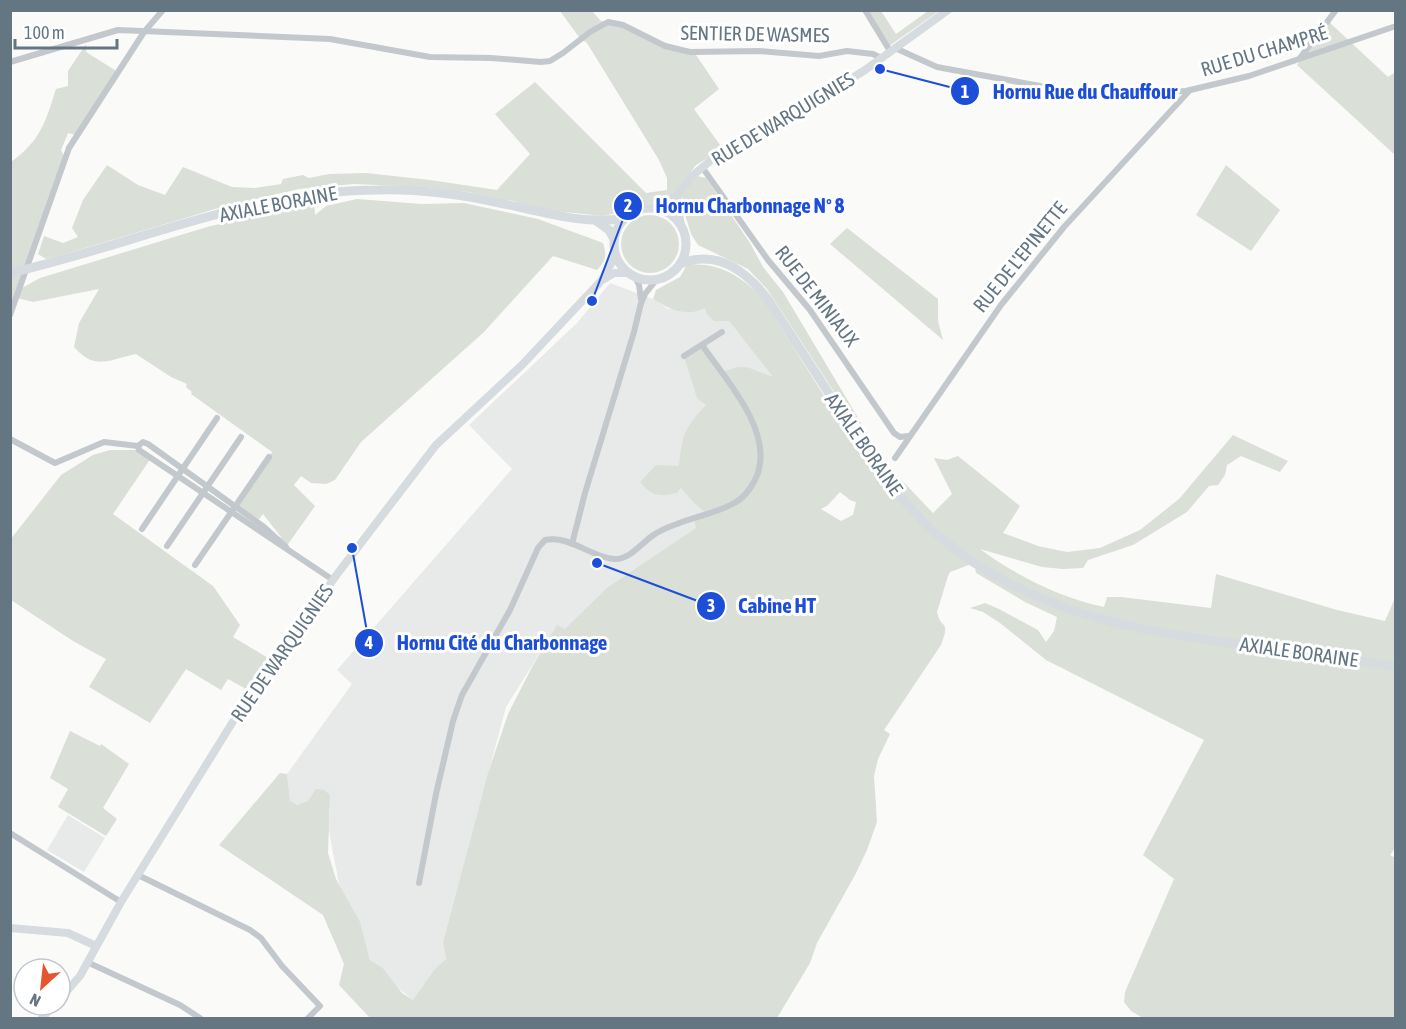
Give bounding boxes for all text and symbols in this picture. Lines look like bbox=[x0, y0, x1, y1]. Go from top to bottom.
scale bar bbox=[15, 12, 117, 50]
street label: RUE DU CHAMPRÉ bbox=[1198, 20, 1330, 81]
street label: SENTIER DE WASMES bbox=[680, 21, 830, 46]
text: 100 m bbox=[24, 22, 65, 43]
street label: RUE DE WARQUIGNIES bbox=[707, 67, 858, 170]
callout: Hornu Rue du Chauffour bbox=[950, 72, 1189, 111]
text: Hornu Rue du Chauffour bbox=[993, 79, 1178, 103]
text: 1 bbox=[961, 81, 969, 102]
street label: AXIALE BORAINE bbox=[217, 181, 339, 226]
callout: Hornu Charbonnage N° 8 bbox=[613, 186, 856, 225]
text: Hornu Charbonnage N° 8 bbox=[656, 193, 845, 217]
text: 2 bbox=[624, 195, 632, 216]
street label: RUE DE L'EPINETTE bbox=[968, 196, 1071, 317]
street label: RUE DE MINIAUX bbox=[771, 241, 864, 351]
street label: AXIALE BORAINE bbox=[821, 388, 908, 499]
street label: RUE DE WARQUIGNIES bbox=[226, 580, 338, 726]
callout: Cabine HT bbox=[696, 587, 828, 626]
text: Cabine HT bbox=[738, 593, 817, 617]
text: 3 bbox=[707, 595, 715, 616]
callout: Hornu Cité du Charbonnage bbox=[354, 623, 619, 662]
text: Hornu Cité du Charbonnage bbox=[397, 630, 607, 654]
text: 4 bbox=[364, 632, 373, 653]
street label: AXIALE BORAINE bbox=[1239, 632, 1360, 671]
north arrow bbox=[12, 957, 72, 1017]
text: N bbox=[27, 990, 43, 1011]

